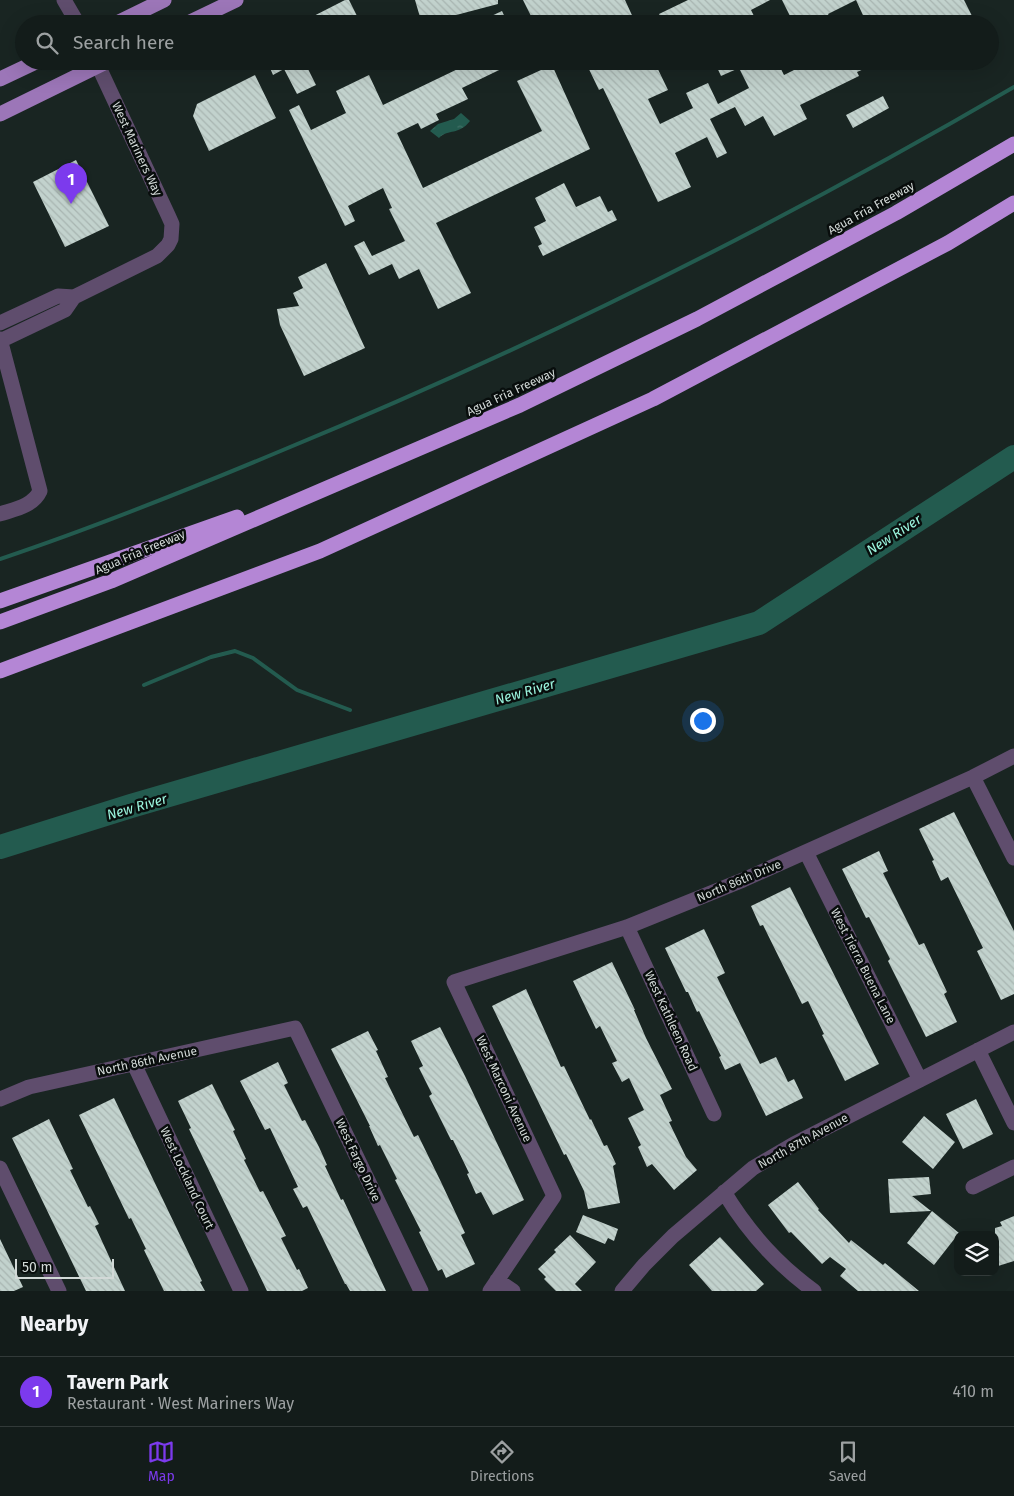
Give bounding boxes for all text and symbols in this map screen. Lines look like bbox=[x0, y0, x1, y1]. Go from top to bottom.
search box bbox=[15, 15, 999, 70]
icon: search bbox=[33, 29, 61, 57]
text: Search here bbox=[73, 31, 174, 54]
street label: West Mariners Way bbox=[109, 100, 165, 198]
pin: 1 bbox=[55, 163, 87, 204]
street label: Agua Fria Freeway bbox=[825, 178, 917, 237]
street label: Agua Fria Freeway bbox=[464, 365, 558, 419]
water label: New River bbox=[863, 511, 925, 559]
street label: Agua Fria Freeway bbox=[93, 527, 187, 577]
water label: New River bbox=[493, 675, 558, 709]
your location bbox=[690, 708, 716, 734]
water label: New River bbox=[105, 790, 170, 824]
street label: North 86th Drive bbox=[695, 857, 783, 905]
street label: West Tierra Buena Lane bbox=[828, 906, 898, 1026]
street label: West Kathleen Road bbox=[642, 969, 700, 1073]
street label: West Marconi Avenue bbox=[473, 1034, 535, 1144]
street label: North 86th Avenue bbox=[96, 1044, 198, 1078]
street label: North 87th Avenue bbox=[756, 1111, 850, 1171]
street label: West Fargo Drive bbox=[333, 1116, 383, 1204]
street label: West Lockland Court bbox=[157, 1125, 217, 1232]
map controls bbox=[954, 1231, 999, 1276]
button: layers bbox=[954, 1231, 999, 1276]
scale bar bbox=[15, 1256, 114, 1279]
text: 50 m bbox=[22, 1259, 53, 1276]
text: Nearby bbox=[20, 1311, 88, 1337]
text: Tavern Park bbox=[67, 1371, 169, 1394]
text: 1 bbox=[32, 1382, 40, 1401]
text: 410 m bbox=[953, 1382, 994, 1401]
text: Restaurant · West Mariners Way bbox=[67, 1394, 294, 1413]
tab: Map bbox=[147, 1438, 175, 1485]
tab: Directions bbox=[470, 1438, 534, 1485]
tab: Saved bbox=[829, 1438, 867, 1485]

